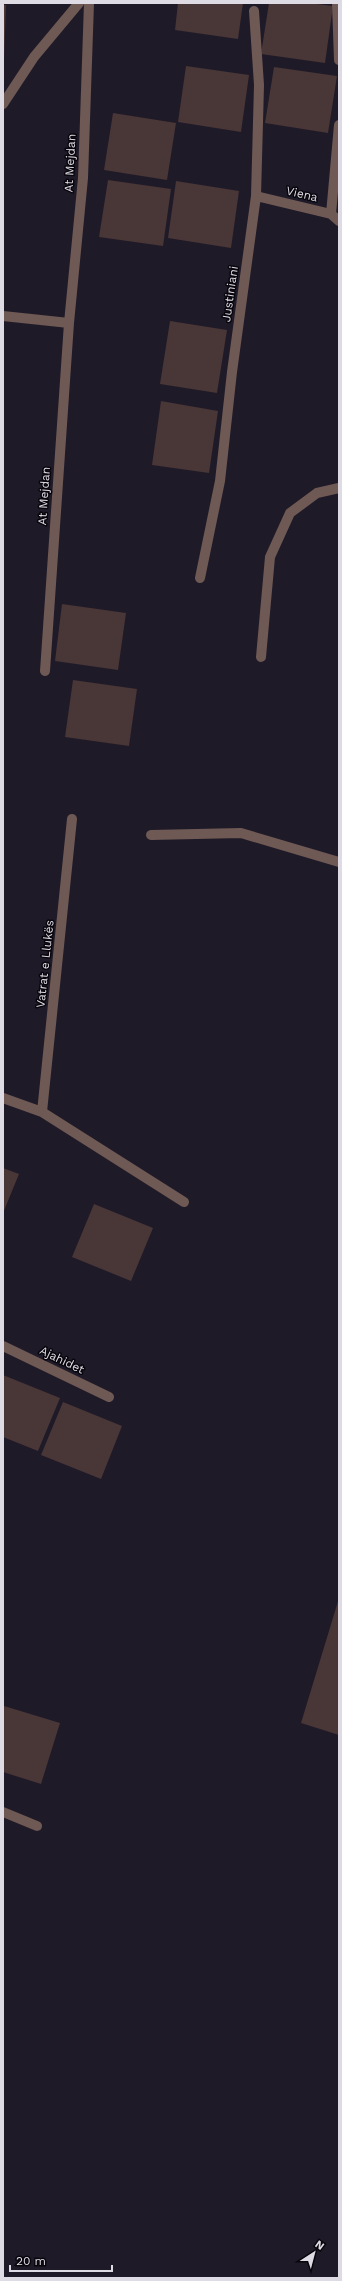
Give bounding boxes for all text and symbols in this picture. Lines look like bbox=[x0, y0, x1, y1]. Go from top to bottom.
street label: At Mejdan bbox=[61, 133, 79, 193]
street label: Viena bbox=[285, 184, 319, 204]
street label: Justiniani bbox=[219, 265, 241, 323]
street label: At Mejdan bbox=[35, 466, 53, 526]
street label: Vatrat e Llukës bbox=[33, 919, 57, 1009]
street label: Ajahidet bbox=[37, 1343, 87, 1377]
north arrow bbox=[294, 2233, 334, 2273]
text: N bbox=[312, 2238, 327, 2253]
scale bar bbox=[10, 2247, 112, 2273]
text: 20 m bbox=[16, 2254, 46, 2268]

